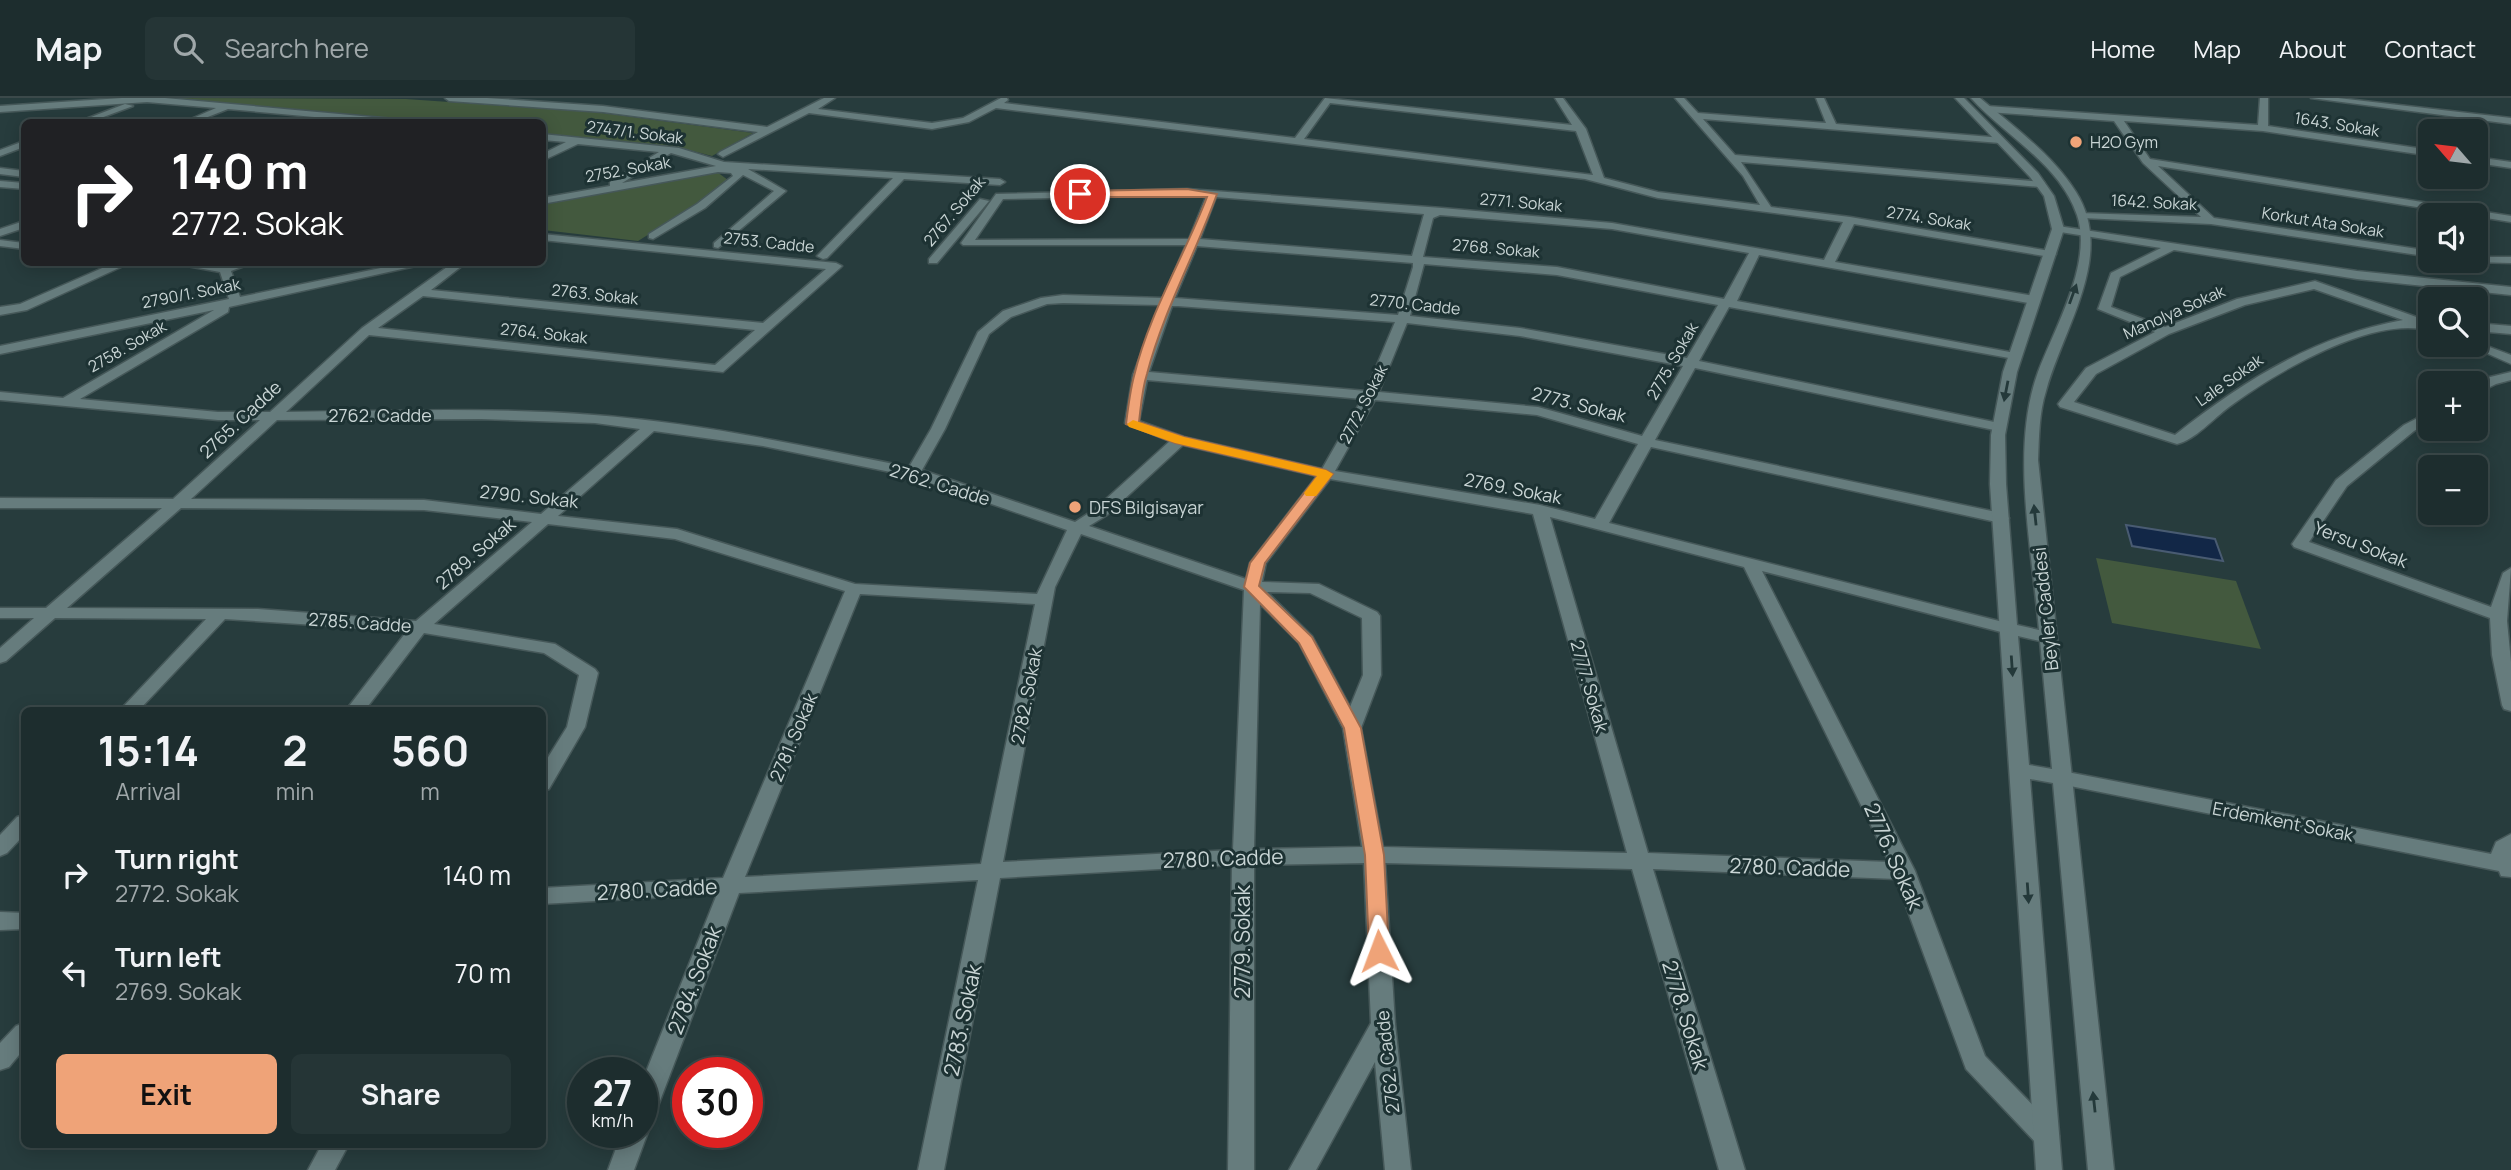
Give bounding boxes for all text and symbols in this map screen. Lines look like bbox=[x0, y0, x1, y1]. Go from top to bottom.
search box bbox=[145, 17, 635, 80]
text: Map bbox=[35, 26, 103, 71]
icon: search bbox=[169, 29, 207, 67]
text: Search here bbox=[225, 30, 369, 66]
text: Home bbox=[2090, 32, 2155, 65]
text: Map bbox=[2193, 32, 2241, 65]
text: About bbox=[2279, 32, 2347, 65]
text: Contact bbox=[2385, 32, 2476, 65]
street label: 1643. Sokak bbox=[2293, 106, 2382, 142]
street label: 2747/1. Sokak bbox=[585, 115, 686, 149]
north arrow bbox=[2418, 119, 2488, 189]
map controls bbox=[2418, 119, 2488, 525]
place label: H2O Gym bbox=[2090, 131, 2158, 153]
marker: H2O Gym bbox=[2068, 134, 2084, 150]
text: 140 m bbox=[171, 137, 308, 204]
icon: right bbox=[56, 147, 147, 238]
street label: 2752. Sokak bbox=[584, 150, 674, 187]
pin bbox=[1050, 164, 1110, 224]
street label: 2767. Sokak bbox=[918, 170, 991, 251]
icon: arrive bbox=[1061, 175, 1099, 213]
street label: 2771. Sokak bbox=[1479, 187, 1564, 217]
street label: 1642. Sokak bbox=[2110, 189, 2199, 215]
street label: 2774. Sokak bbox=[1885, 200, 1974, 236]
text: 2772. Sokak bbox=[171, 201, 343, 245]
street label: Korkut Ata Sokak bbox=[2260, 201, 2387, 243]
button: sound bbox=[2418, 203, 2488, 273]
street label: 2753. Cadde bbox=[723, 226, 815, 258]
street label: 2768. Sokak bbox=[1451, 233, 1542, 263]
street label: 2790/1. Sokak bbox=[140, 272, 243, 313]
street label: 2763. Sokak bbox=[550, 278, 641, 310]
street label: Manolya Sokak bbox=[2120, 279, 2229, 344]
one-way arrow bbox=[2068, 284, 2079, 305]
button: search bbox=[2418, 287, 2488, 357]
street label: 2770. Cadde bbox=[1368, 288, 1462, 320]
street label: 2758. Sokak bbox=[84, 314, 171, 377]
street label: 2764. Sokak bbox=[499, 317, 590, 349]
street label: 2775. Sokak bbox=[1641, 317, 1704, 404]
street label: Lale Sokak bbox=[2191, 348, 2268, 411]
street label: 2772. Sokak bbox=[1334, 360, 1393, 447]
button: + bbox=[2418, 371, 2488, 441]
street label: 2765. Cadde bbox=[194, 375, 286, 463]
one-way arrow bbox=[2001, 380, 2012, 402]
street label: 2773. Sokak bbox=[1529, 381, 1630, 428]
street label: 2762. Cadde bbox=[328, 403, 432, 427]
button: − bbox=[2418, 455, 2488, 525]
street label: 2762. Cadde bbox=[887, 457, 993, 511]
street label: 2769. Sokak bbox=[1462, 467, 1565, 509]
street label: 2790. Sokak bbox=[478, 479, 581, 513]
place label: DFS Bilgisayar bbox=[1089, 495, 1204, 519]
marker: DFS Bilgisayar bbox=[1067, 499, 1083, 515]
one-way arrow bbox=[2029, 504, 2040, 526]
street label: 2789. Sokak bbox=[430, 511, 521, 594]
street label: Yersu Sokak bbox=[2311, 515, 2412, 573]
street label: Beyler Caddesi bbox=[2027, 546, 2063, 672]
street label: 2785. Cadde bbox=[308, 606, 412, 638]
street label: 2777. Sokak bbox=[1565, 637, 1615, 736]
street label: 2782. Sokak bbox=[1005, 645, 1047, 746]
one-way arrow bbox=[2007, 655, 2018, 677]
street label: 2781. Sokak bbox=[764, 688, 823, 785]
text: 15:14 bbox=[98, 721, 199, 779]
text: 2 bbox=[282, 721, 307, 779]
text: 560 bbox=[391, 721, 469, 779]
text: Arrival bbox=[116, 775, 181, 807]
text: min bbox=[276, 775, 314, 807]
text: m bbox=[420, 775, 440, 807]
street label: Erdemkent Sokak bbox=[2211, 796, 2356, 847]
street label: 2776. Sokak bbox=[1858, 798, 1930, 914]
text: Turn right bbox=[115, 841, 239, 877]
street label: 2780. Cadde bbox=[1162, 842, 1284, 874]
street label: 2780. Cadde bbox=[1729, 851, 1851, 883]
icon: right bbox=[56, 856, 94, 894]
text: 140 m bbox=[442, 857, 511, 893]
street label: 2780. Cadde bbox=[596, 872, 718, 906]
text: 2772. Sokak bbox=[115, 877, 239, 909]
one-way arrow bbox=[2023, 882, 2034, 904]
street label: 2779. Sokak bbox=[1228, 885, 1256, 999]
position arrow bbox=[1342, 914, 1416, 988]
street label: 2784. Sokak bbox=[660, 921, 728, 1038]
text: Turn left bbox=[115, 939, 222, 975]
icon: left bbox=[56, 954, 94, 992]
text: 70 m bbox=[455, 955, 511, 991]
street label: 2778. Sokak bbox=[1656, 957, 1716, 1074]
street label: 2783. Sokak bbox=[936, 961, 988, 1079]
text: 2769. Sokak bbox=[115, 975, 241, 1007]
street label: 2762. Cadde bbox=[1370, 1009, 1404, 1115]
button: Exit bbox=[56, 1054, 277, 1134]
button: Share bbox=[291, 1054, 511, 1134]
speed limit sign: 30 bbox=[672, 1057, 763, 1148]
text: 27 bbox=[593, 1069, 632, 1117]
one-way arrow bbox=[2089, 1091, 2100, 1113]
text: km/h bbox=[592, 1108, 633, 1132]

